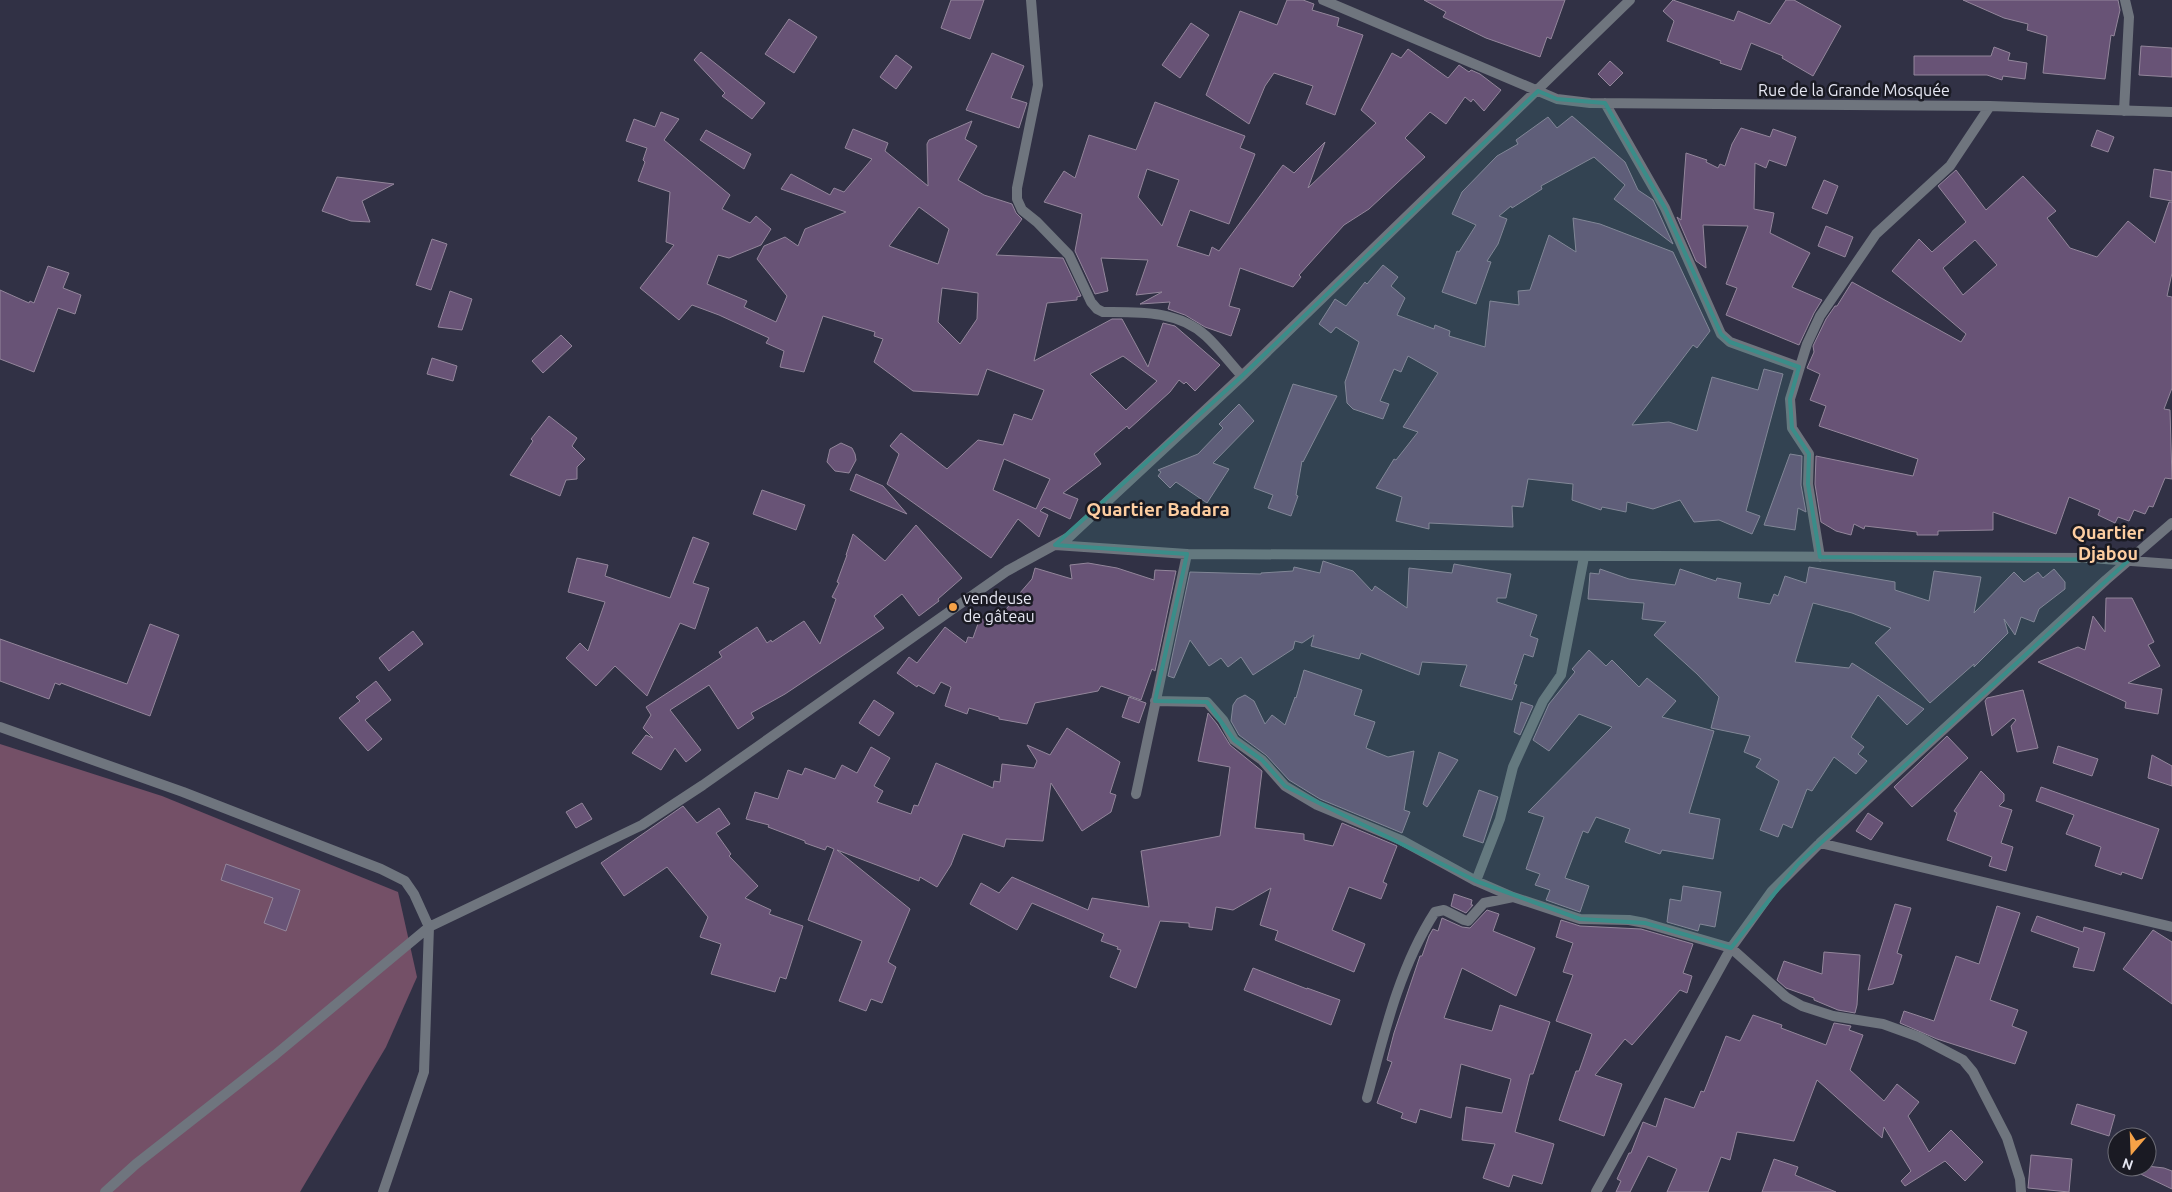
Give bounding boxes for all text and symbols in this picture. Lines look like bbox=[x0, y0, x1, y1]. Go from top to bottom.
street label: Rue de la Grande Mosquée bbox=[1758, 81, 1950, 99]
district label: Quartier Badara bbox=[1086, 498, 1230, 520]
district label: Quartier Djabou bbox=[2072, 522, 2145, 563]
place label: vendeuse de gâteau bbox=[963, 589, 1035, 625]
marker: vendeuse de gâteau bbox=[947, 601, 959, 613]
north arrow bbox=[2107, 1127, 2157, 1177]
text: N bbox=[2120, 1155, 2135, 1174]

